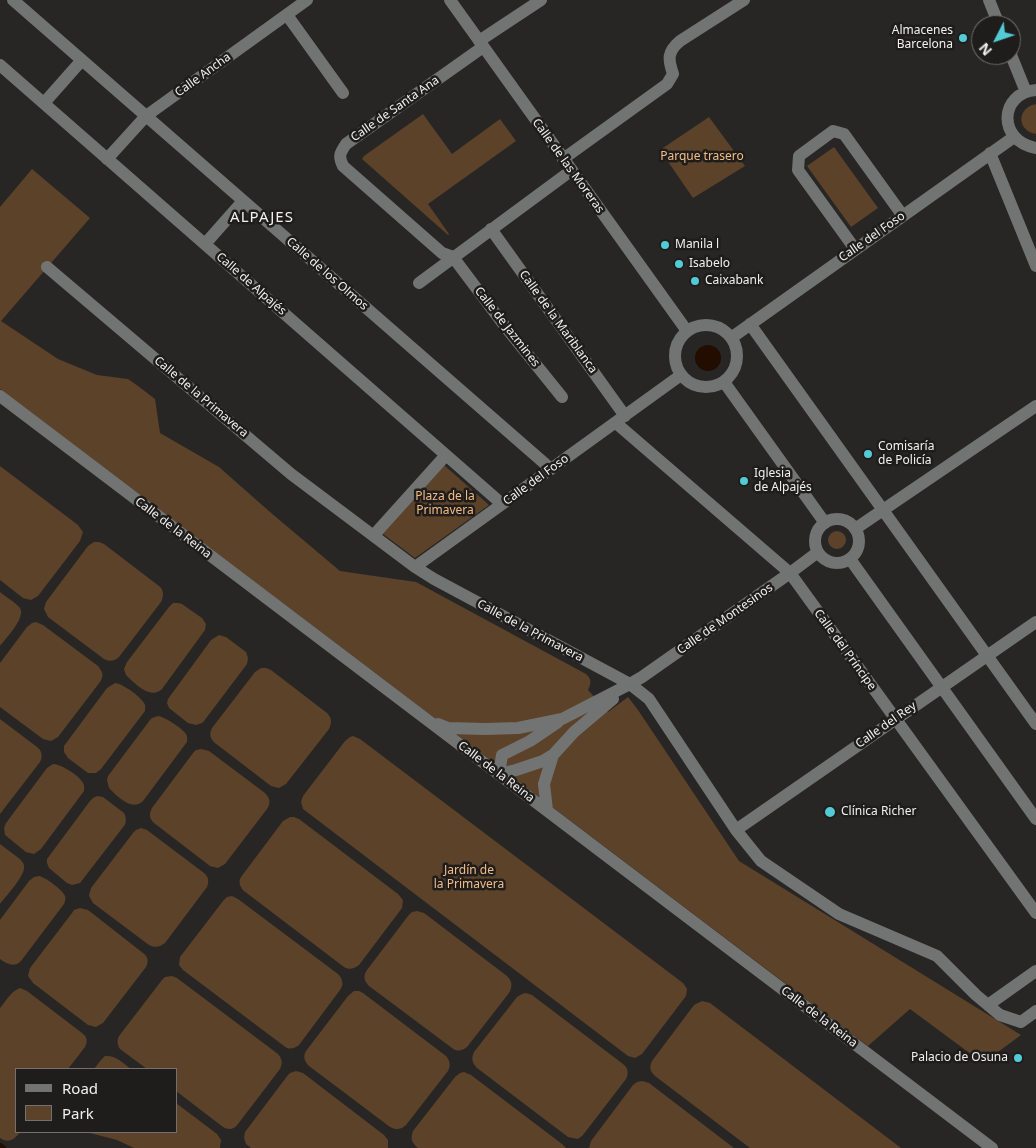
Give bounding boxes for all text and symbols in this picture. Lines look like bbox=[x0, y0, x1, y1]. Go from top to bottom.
north arrow bbox=[971, 15, 1021, 65]
place label: Almacenes Barcelona bbox=[892, 24, 953, 52]
marker: Almacenes Barcelona bbox=[957, 32, 969, 44]
text: N bbox=[974, 39, 996, 60]
street label: Calle Ancha bbox=[172, 50, 234, 100]
street label: Calle de Santa Ana bbox=[348, 73, 442, 145]
street label: Calle de las Moreras bbox=[529, 116, 607, 216]
park label: Parque trasero bbox=[660, 150, 744, 164]
district label: ALPAJES bbox=[229, 209, 295, 227]
street label: Calle del Foso bbox=[836, 209, 908, 265]
street label: Calle de los Olmos bbox=[283, 235, 371, 313]
place label: Manila l bbox=[675, 238, 719, 252]
marker: Manila l bbox=[659, 239, 671, 251]
street label: Calle de Alpajés bbox=[213, 250, 289, 318]
place label: Isabelo bbox=[689, 257, 730, 271]
marker: Isabelo bbox=[673, 258, 685, 270]
street label: Calle de la Mariblanca bbox=[516, 268, 600, 376]
place label: Caixabank bbox=[705, 274, 763, 288]
marker: Caixabank bbox=[689, 275, 701, 287]
street label: Calle de Jazmines bbox=[471, 284, 543, 370]
street label: Calle de la Primavera bbox=[151, 353, 251, 441]
place label: Comisaría de Policía bbox=[878, 440, 934, 468]
marker: Comisaría de Policía bbox=[862, 448, 874, 460]
street label: Calle del Foso bbox=[501, 451, 571, 509]
place label: Iglesia de Alpajés bbox=[754, 467, 812, 495]
marker: Iglesia de Alpajés bbox=[738, 475, 750, 487]
park label: Plaza de la Primavera bbox=[415, 490, 475, 518]
street label: Calle de la Reina bbox=[132, 495, 214, 561]
street label: Calle de Montesinos bbox=[674, 581, 776, 657]
street label: Calle de la Primavera bbox=[474, 597, 586, 665]
street label: Calle del Príncipe bbox=[811, 607, 879, 693]
street label: Calle del Rey bbox=[853, 699, 919, 751]
street label: Calle de la Reina bbox=[455, 739, 537, 805]
marker: Clínica Richer bbox=[823, 805, 837, 819]
place label: Clínica Richer bbox=[841, 805, 916, 819]
park label: Jardín de la Primavera bbox=[434, 864, 504, 892]
street label: Calle de la Reina bbox=[778, 984, 860, 1050]
place label: Palacio de Osuna bbox=[911, 1051, 1008, 1065]
marker: Palacio de Osuna bbox=[1012, 1052, 1024, 1064]
legend bbox=[15, 1068, 178, 1133]
text: Road bbox=[62, 1078, 98, 1098]
text: Park bbox=[62, 1103, 94, 1123]

